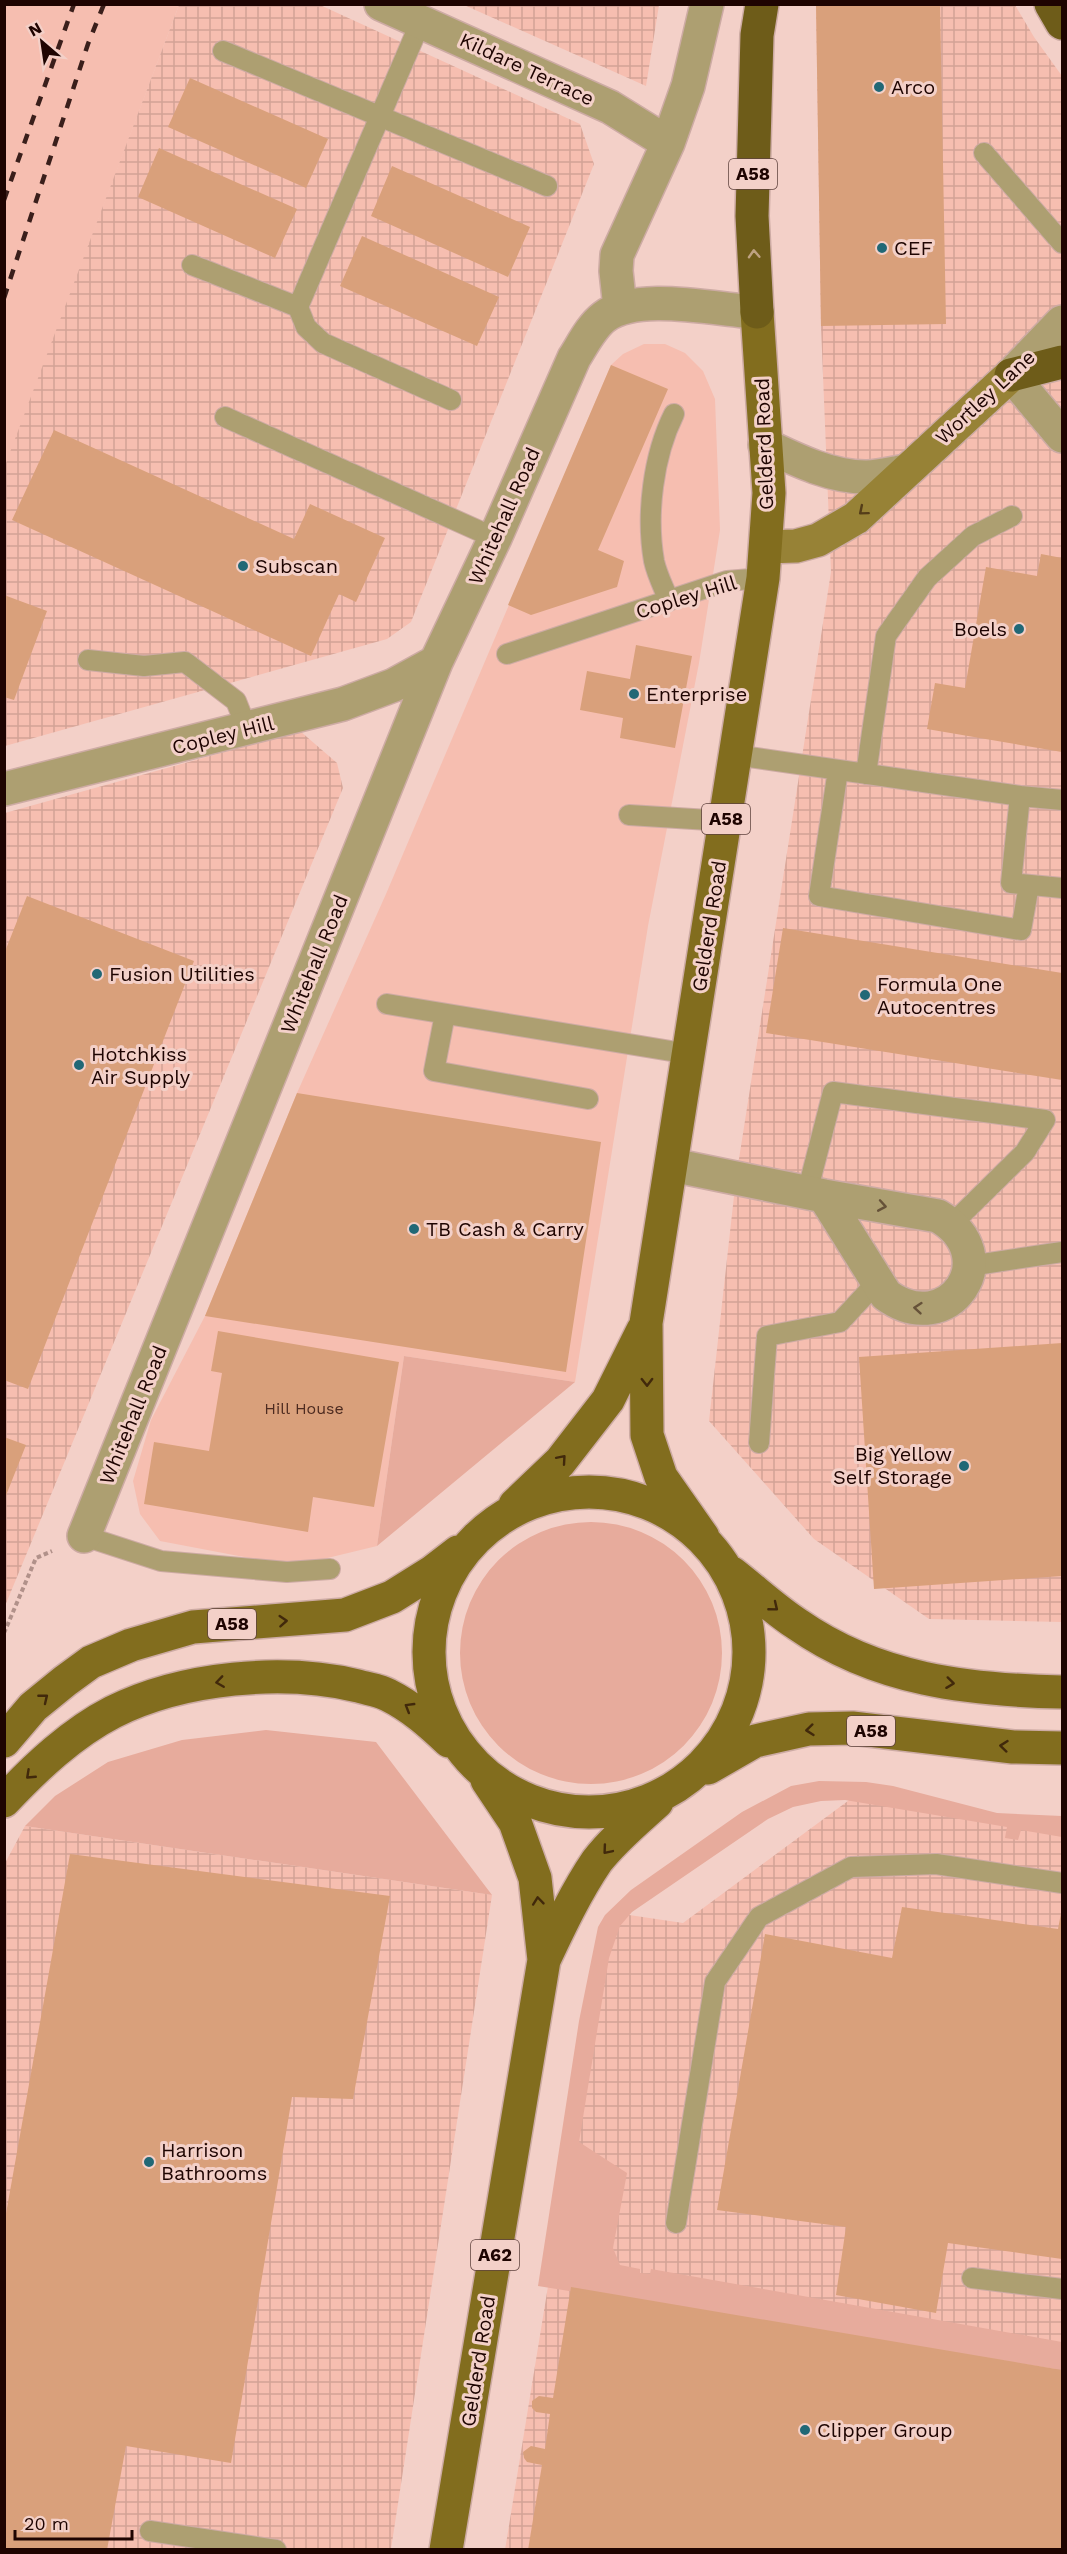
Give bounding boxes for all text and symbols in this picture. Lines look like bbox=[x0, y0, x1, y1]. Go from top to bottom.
north arrow bbox=[12, 12, 72, 72]
text: N bbox=[25, 18, 45, 41]
street label: Kildare Terrace bbox=[456, 27, 598, 111]
place label: Arco bbox=[891, 75, 935, 99]
marker: Arco bbox=[872, 80, 886, 94]
road number: A58 bbox=[729, 159, 777, 189]
place label: CEF bbox=[894, 236, 933, 260]
marker: CEF bbox=[875, 241, 889, 255]
one-way arrow bbox=[748, 250, 761, 259]
street label: Wortley Lane bbox=[930, 345, 1040, 449]
street label: Gelderd Road bbox=[750, 377, 778, 511]
street label: Whitehall Road bbox=[463, 444, 545, 588]
one-way arrow bbox=[859, 504, 870, 515]
place label: Subscan bbox=[255, 554, 338, 578]
marker: Subscan bbox=[236, 559, 250, 573]
street label: Copley Hill bbox=[633, 570, 739, 624]
place label: Boels bbox=[954, 617, 1007, 641]
marker: Boels bbox=[1012, 622, 1026, 636]
place label: Enterprise bbox=[646, 682, 747, 706]
marker: Enterprise bbox=[627, 687, 641, 701]
street label: Copley Hill bbox=[169, 711, 277, 759]
road number: A58 bbox=[702, 804, 750, 834]
street label: Gelderd Road bbox=[687, 859, 731, 993]
street label: Whitehall Road bbox=[275, 891, 353, 1037]
place label: Fusion Utilities bbox=[109, 962, 255, 986]
marker: Fusion Utilities bbox=[90, 967, 104, 981]
place label: Formula One Autocentres bbox=[877, 972, 1002, 1019]
marker: Formula One Autocentres bbox=[858, 988, 872, 1002]
place label: Hotchkiss Air Supply bbox=[91, 1042, 191, 1089]
marker: Hotchkiss Air Supply bbox=[72, 1058, 86, 1072]
one-way arrow bbox=[876, 1199, 886, 1212]
place label: TB Cash & Carry bbox=[426, 1217, 584, 1241]
marker: TB Cash & Carry bbox=[407, 1222, 421, 1236]
one-way arrow bbox=[913, 1302, 922, 1315]
street label: Whitehall Road bbox=[94, 1342, 172, 1488]
one-way arrow bbox=[641, 1377, 653, 1386]
house number: Hill House bbox=[264, 1399, 344, 1418]
place label: Big Yellow Self Storage bbox=[833, 1442, 952, 1489]
one-way arrow bbox=[555, 1455, 566, 1466]
marker: Big Yellow Self Storage bbox=[957, 1459, 971, 1473]
one-way arrow bbox=[767, 1599, 778, 1610]
road number: A58 bbox=[208, 1609, 256, 1639]
one-way arrow bbox=[279, 1615, 288, 1628]
one-way arrow bbox=[215, 1676, 224, 1688]
one-way arrow bbox=[946, 1677, 955, 1689]
one-way arrow bbox=[37, 1695, 48, 1706]
one-way arrow bbox=[405, 1702, 415, 1714]
road number: A58 bbox=[847, 1716, 895, 1746]
one-way arrow bbox=[806, 1723, 815, 1736]
one-way arrow bbox=[1000, 1740, 1009, 1752]
one-way arrow bbox=[27, 1768, 38, 1779]
one-way arrow bbox=[603, 1843, 614, 1854]
one-way arrow bbox=[532, 1897, 545, 1906]
place label: Harrison Bathrooms bbox=[161, 2138, 267, 2185]
marker: Harrison Bathrooms bbox=[142, 2155, 156, 2169]
road number: A62 bbox=[471, 2240, 519, 2270]
street label: Gelderd Road bbox=[456, 2294, 500, 2428]
place label: Clipper Group bbox=[817, 2418, 953, 2442]
marker: Clipper Group bbox=[798, 2423, 812, 2437]
scale bar bbox=[15, 2503, 132, 2541]
text: 20 m bbox=[24, 2513, 69, 2534]

